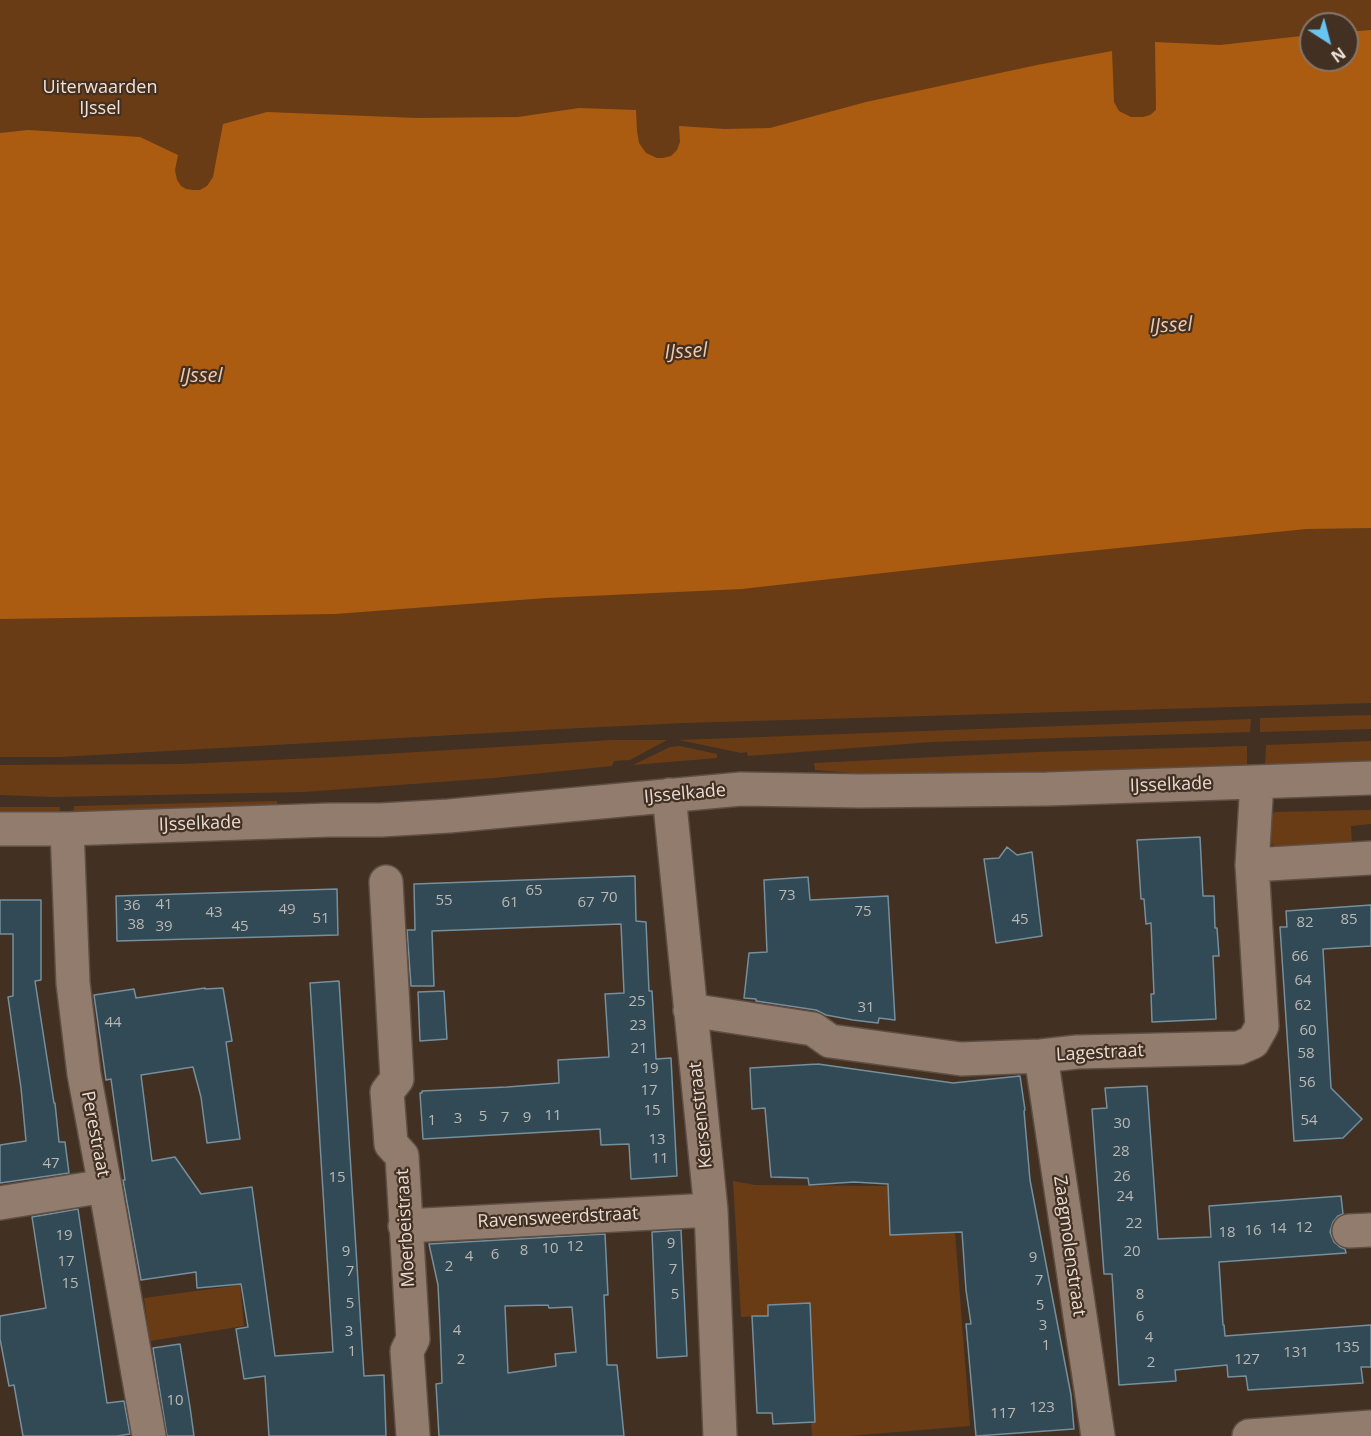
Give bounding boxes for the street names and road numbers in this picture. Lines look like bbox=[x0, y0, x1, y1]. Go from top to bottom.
street label: IJsselkade bbox=[1130, 773, 1212, 797]
street label: IJsselkade bbox=[643, 780, 727, 808]
street label: IJsselkade bbox=[159, 812, 241, 836]
street label: Lagestraat bbox=[1055, 1040, 1145, 1066]
street label: Kersenstraat bbox=[685, 1061, 717, 1169]
street label: Perestraat bbox=[76, 1089, 114, 1179]
street label: Moerbeistraat bbox=[392, 1168, 420, 1288]
street label: Zaagmolenstraat bbox=[1048, 1174, 1090, 1318]
street label: Ravensweerdstraat bbox=[477, 1203, 639, 1233]

